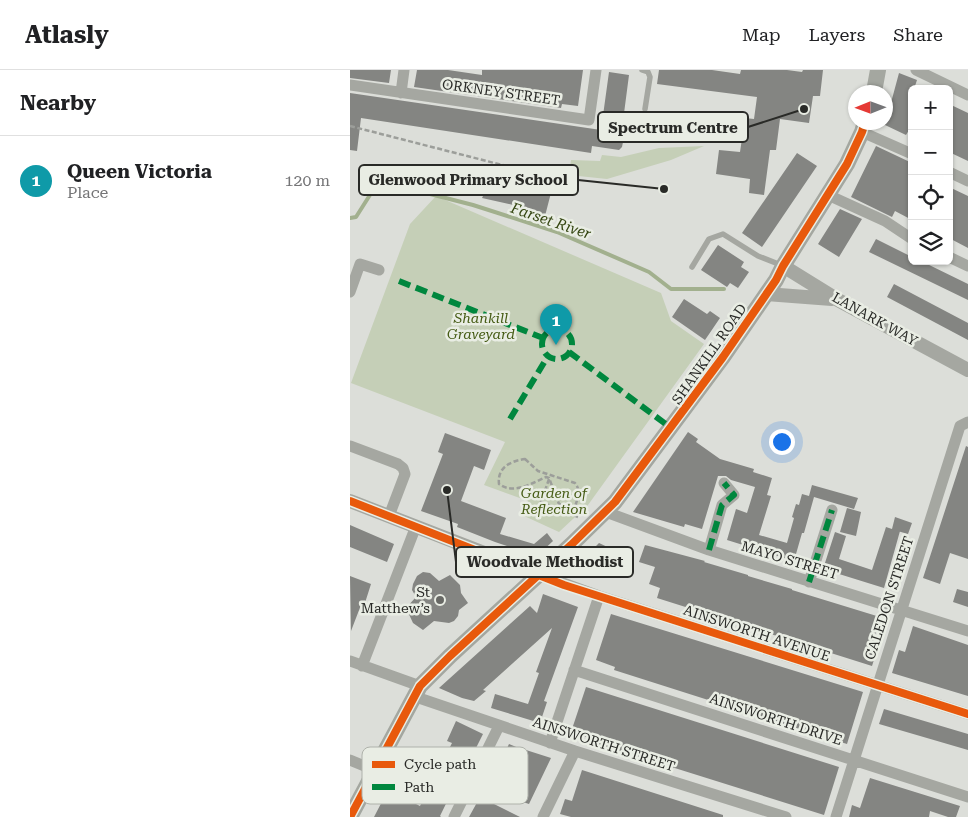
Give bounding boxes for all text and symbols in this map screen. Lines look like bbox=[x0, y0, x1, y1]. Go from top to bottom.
text: Atlasly bbox=[25, 21, 109, 49]
text: Map bbox=[742, 24, 781, 45]
text: Layers bbox=[809, 24, 865, 45]
text: Share bbox=[893, 24, 943, 45]
street label: ORKNEY STREET bbox=[441, 76, 561, 108]
north arrow bbox=[848, 85, 893, 130]
map controls bbox=[908, 85, 953, 265]
button: + bbox=[908, 85, 953, 130]
text: Nearby bbox=[20, 91, 96, 115]
callout: Spectrum Centre bbox=[598, 112, 748, 142]
text: Spectrum Centre bbox=[608, 119, 738, 137]
button: − bbox=[908, 130, 953, 175]
text: Queen Victoria bbox=[67, 160, 212, 183]
callout: Glenwood Primary School bbox=[359, 165, 578, 195]
text: 1 bbox=[32, 171, 40, 190]
text: 120 m bbox=[284, 171, 330, 190]
text: Glenwood Primary School bbox=[368, 171, 568, 189]
button: locate bbox=[908, 175, 953, 220]
text: Place bbox=[67, 183, 108, 202]
water label: Farset River bbox=[507, 199, 594, 243]
button: layers bbox=[908, 220, 953, 265]
street label: LANARK WAY bbox=[830, 289, 921, 349]
street label: SHANKILL ROAD bbox=[668, 301, 750, 407]
pin: 1 bbox=[540, 304, 572, 345]
park label: Shankill Graveyard bbox=[447, 310, 515, 342]
your location bbox=[769, 429, 795, 455]
park label: Garden of Reflection bbox=[520, 485, 589, 517]
street label: CALEDON STREET bbox=[861, 534, 917, 662]
street label: MAYO STREET bbox=[739, 538, 841, 582]
callout: Woodvale Methodist bbox=[456, 547, 633, 577]
text: Woodvale Methodist bbox=[467, 553, 623, 571]
place label: St Matthew’s bbox=[361, 584, 430, 616]
marker: St Matthew’s bbox=[434, 594, 446, 606]
street label: AINSWORTH AVENUE bbox=[682, 602, 832, 664]
street label: AINSWORTH DRIVE bbox=[708, 690, 844, 748]
street label: AINSWORTH STREET bbox=[531, 713, 677, 775]
legend bbox=[362, 747, 528, 804]
text: Cycle path bbox=[404, 756, 476, 772]
text: Path bbox=[404, 779, 434, 795]

